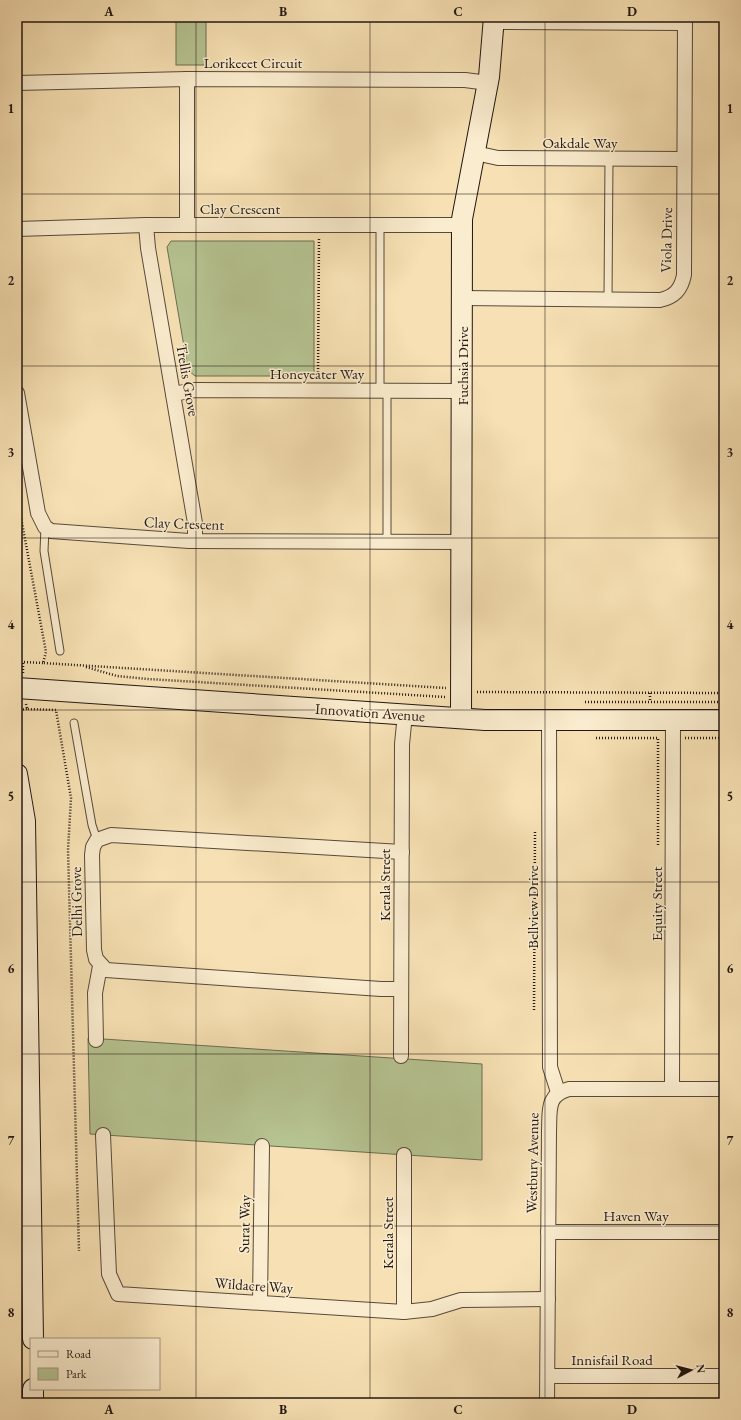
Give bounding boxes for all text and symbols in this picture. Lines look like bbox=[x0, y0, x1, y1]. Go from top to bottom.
text: A bbox=[103, 3, 114, 20]
text: B bbox=[279, 3, 287, 20]
text: C bbox=[453, 3, 463, 20]
text: D bbox=[627, 3, 637, 20]
street label: Lorikeeet Circuit bbox=[204, 53, 303, 72]
text: 1 bbox=[8, 100, 15, 117]
text: 1 bbox=[727, 100, 734, 117]
street label: Oakdale Way bbox=[542, 133, 618, 152]
street label: Clay Crescent bbox=[200, 199, 280, 218]
street label: Viola Drive bbox=[656, 207, 676, 273]
text: 2 bbox=[8, 272, 15, 289]
text: 2 bbox=[727, 272, 734, 289]
street label: Fuchsia Drive bbox=[453, 326, 472, 405]
street label: Trellis Grove bbox=[172, 342, 204, 418]
street label: Honeyeater Way bbox=[270, 364, 365, 383]
text: 3 bbox=[8, 444, 15, 461]
text: 3 bbox=[727, 444, 734, 461]
street label: Clay Crescent bbox=[144, 512, 225, 534]
text: 4 bbox=[8, 616, 15, 633]
text: 4 bbox=[727, 616, 734, 633]
street label: Innovation Avenue bbox=[314, 699, 426, 725]
text: 5 bbox=[8, 788, 14, 805]
text: 5 bbox=[727, 788, 733, 805]
street label: Kerala Street bbox=[375, 848, 394, 921]
street label: Bellview Drive bbox=[523, 865, 542, 949]
street label: Equity Street bbox=[647, 866, 666, 941]
street label: Delhi Grove bbox=[66, 867, 86, 937]
text: 6 bbox=[8, 960, 15, 977]
text: 6 bbox=[727, 960, 734, 977]
street label: Westbury Avenue bbox=[522, 1112, 542, 1214]
text: 7 bbox=[8, 1132, 15, 1149]
text: 7 bbox=[727, 1132, 734, 1149]
street label: Surat Way bbox=[234, 1194, 254, 1253]
street label: Kerala Street bbox=[378, 1196, 397, 1269]
street label: Haven Way bbox=[603, 1206, 669, 1225]
street label: Wildacre Way bbox=[214, 1273, 294, 1297]
text: 8 bbox=[8, 1304, 15, 1321]
text: 8 bbox=[727, 1304, 734, 1321]
legend bbox=[30, 1338, 160, 1390]
text: Road bbox=[66, 1346, 92, 1362]
street label: Innisfail Road bbox=[571, 1350, 653, 1369]
north arrow bbox=[671, 1350, 711, 1390]
text: N bbox=[693, 1364, 708, 1374]
text: Park bbox=[66, 1366, 87, 1382]
text: A bbox=[103, 1401, 114, 1418]
text: B bbox=[279, 1401, 287, 1418]
text: C bbox=[453, 1401, 463, 1418]
text: D bbox=[627, 1401, 637, 1418]

